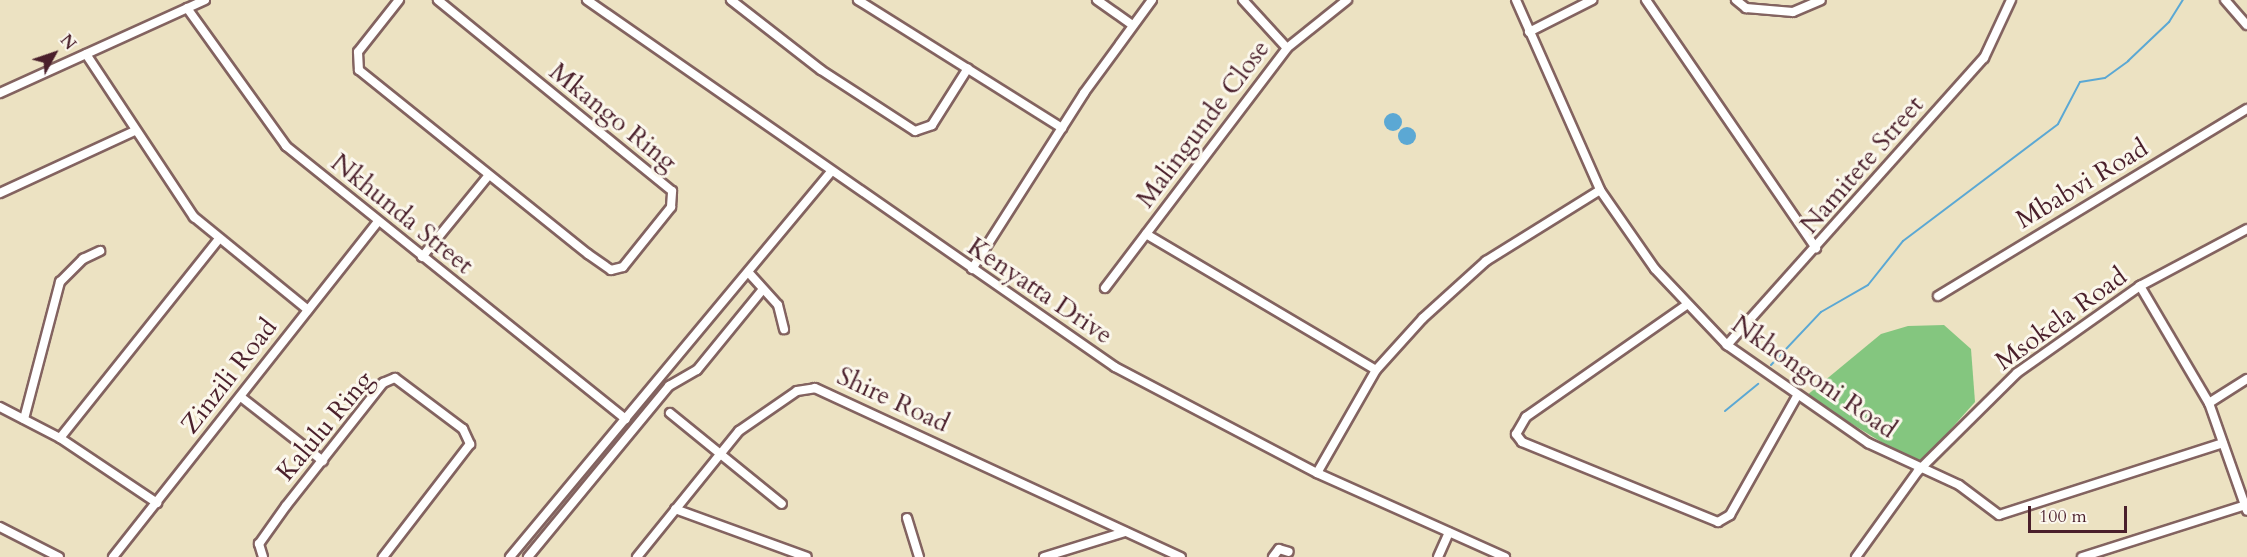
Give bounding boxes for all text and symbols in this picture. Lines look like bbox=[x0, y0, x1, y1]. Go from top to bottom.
north arrow bbox=[24, 24, 84, 84]
text: N bbox=[55, 30, 81, 55]
street label: Malingunde Close bbox=[1130, 34, 1276, 214]
street label: Mkango Ring bbox=[543, 56, 683, 178]
street label: Namitete Street bbox=[1794, 90, 1930, 240]
street label: Mbabvi Road bbox=[2010, 132, 2154, 236]
street label: Nkhunda Street bbox=[325, 147, 479, 281]
street label: Kenyatta Drive bbox=[961, 231, 1119, 351]
street label: Msokela Road bbox=[1989, 261, 2133, 377]
street label: Nkhongoni Road bbox=[1726, 309, 1902, 445]
street label: Zinzili Road bbox=[174, 312, 284, 440]
street label: Shire Road bbox=[832, 360, 954, 440]
street label: Kalulu Ring bbox=[270, 365, 380, 487]
scale bar bbox=[2031, 494, 2130, 532]
text: 100 m bbox=[2039, 504, 2087, 529]

